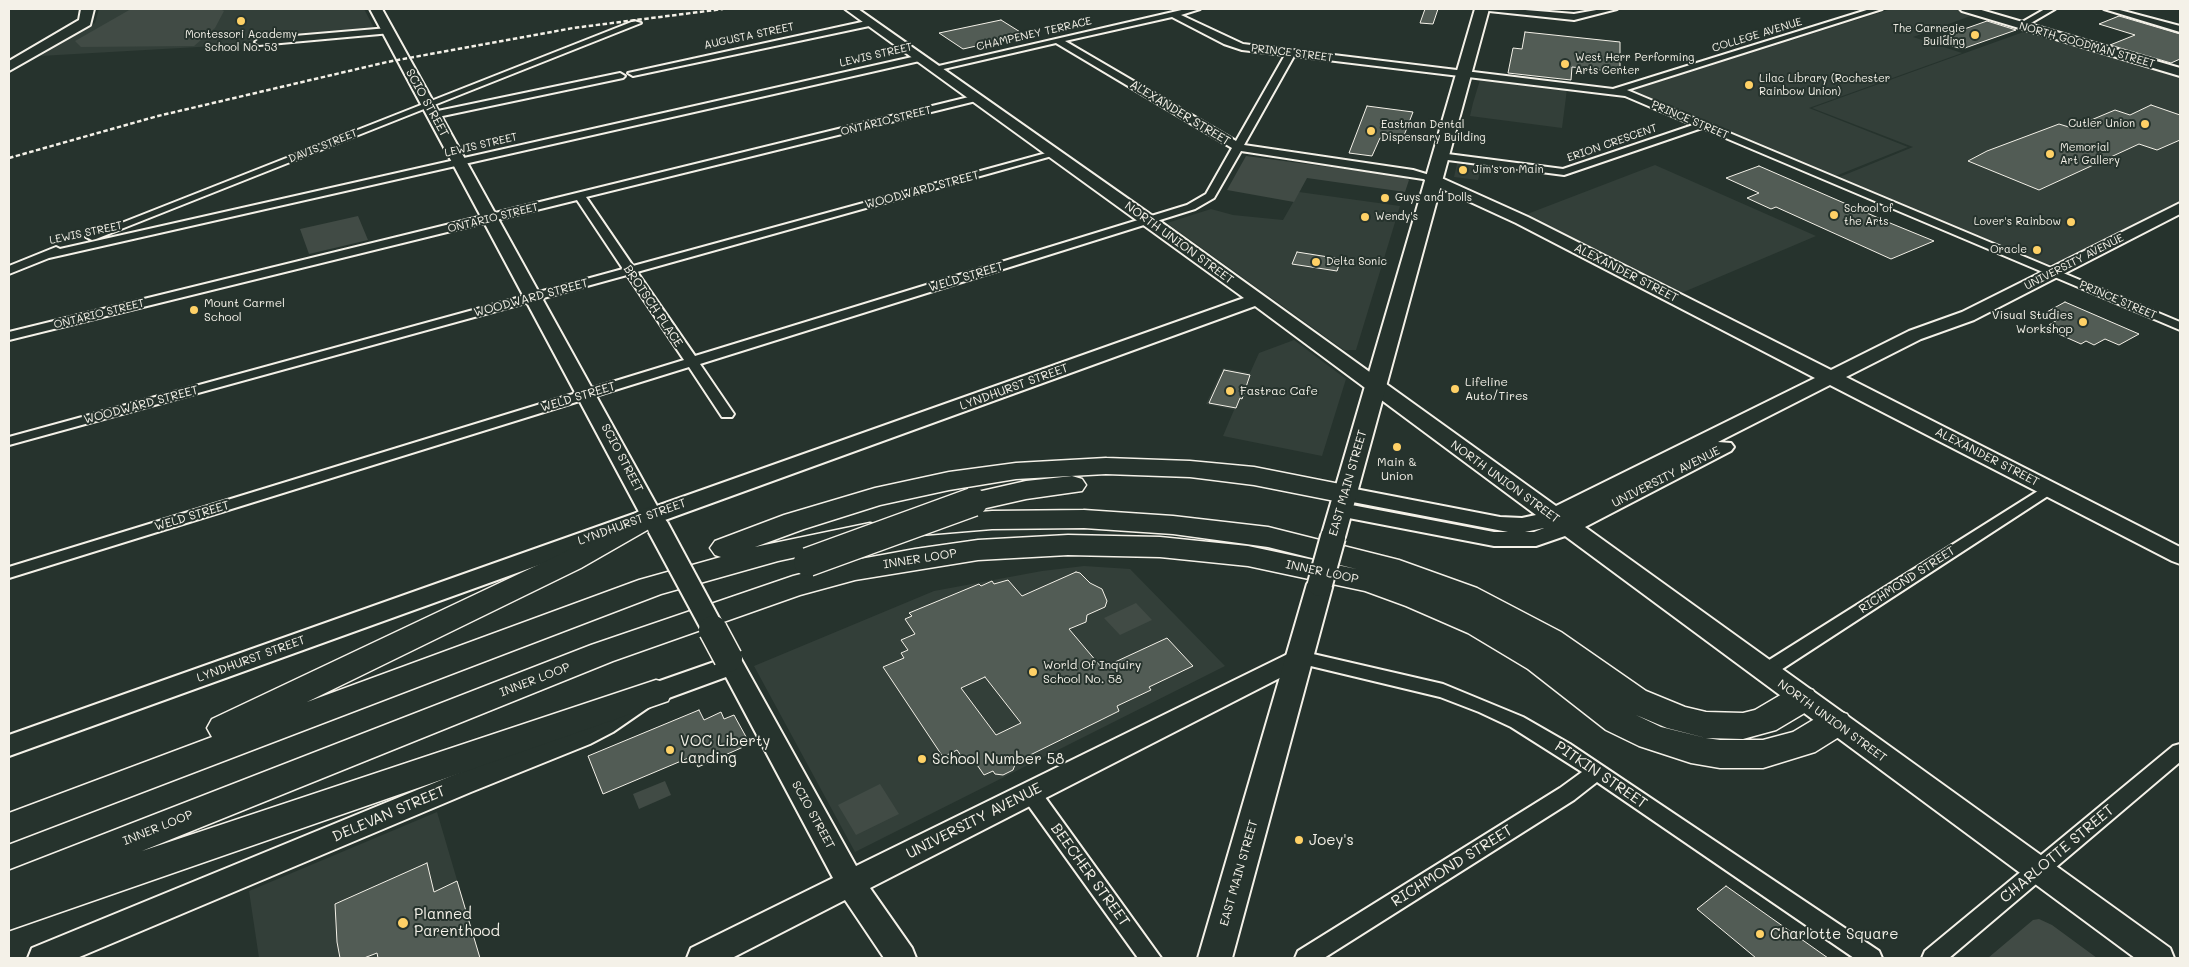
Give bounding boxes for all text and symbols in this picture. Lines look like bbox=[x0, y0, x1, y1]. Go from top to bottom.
street label: CHAMPENEY TERRACE bbox=[975, 14, 1093, 54]
marker: Montessori Academy School No. 53 bbox=[235, 15, 247, 27]
street label: COLLEGE AVENUE bbox=[1710, 15, 1804, 55]
street label: NORTH GOODMAN STREET bbox=[2018, 19, 2156, 71]
street label: AUGUSTA STREET bbox=[703, 20, 795, 52]
place label: The Carnegie Building bbox=[1893, 22, 1965, 48]
place label: Montessori Academy School No. 53 bbox=[185, 28, 297, 54]
marker: The Carnegie Building bbox=[1969, 29, 1981, 41]
street label: LEWIS STREET bbox=[838, 40, 914, 70]
street label: PRINCE STREET bbox=[1250, 41, 1334, 65]
place label: West Herr Performing Arts Center bbox=[1575, 51, 1694, 77]
marker: West Herr Performing Arts Center bbox=[1559, 58, 1571, 70]
street label: SCIO STREET bbox=[402, 66, 452, 140]
place label: Lilac Library (Rochester Rainbow Union) bbox=[1759, 72, 1890, 98]
street label: ALEXANDER STREET bbox=[1127, 77, 1233, 149]
marker: Lilac Library (Rochester Rainbow Union) bbox=[1743, 79, 1755, 91]
street label: PRINCE STREET bbox=[1649, 98, 1731, 142]
street label: ONTARIO STREET bbox=[839, 103, 933, 139]
place label: Cutler Union bbox=[2068, 117, 2135, 131]
place label: Eastman Dental Dispensary Building bbox=[1381, 118, 1486, 144]
marker: Cutler Union bbox=[2139, 118, 2151, 130]
street label: ERION CRESCENT bbox=[1565, 121, 1659, 165]
marker: Eastman Dental Dispensary Building bbox=[1365, 125, 1377, 137]
street label: DAVIS STREET bbox=[287, 126, 359, 166]
street label: LEWIS STREET bbox=[443, 130, 519, 160]
place label: Memorial Art Gallery bbox=[2060, 141, 2120, 167]
marker: Memorial Art Gallery bbox=[2044, 148, 2056, 160]
place label: Jim's on Main bbox=[1473, 163, 1544, 177]
marker: Jim's on Main bbox=[1457, 164, 1469, 176]
street label: WOODWARD STREET bbox=[863, 168, 981, 212]
place label: Guys and Dolls bbox=[1395, 191, 1472, 205]
marker: Guys and Dolls bbox=[1379, 192, 1391, 204]
street label: NORTH UNION STREET bbox=[1122, 199, 1236, 287]
street label: ONTARIO STREET bbox=[446, 200, 540, 236]
place label: School of the Arts bbox=[1844, 202, 1893, 228]
marker: School of the Arts bbox=[1828, 209, 1840, 221]
place label: Wendy's bbox=[1375, 210, 1418, 224]
marker: Wendy's bbox=[1359, 211, 1371, 223]
place label: Lover's Rainbow bbox=[1974, 215, 2061, 229]
marker: Lover's Rainbow bbox=[2065, 216, 2077, 228]
street label: LEWIS STREET bbox=[48, 219, 124, 247]
street label: UNIVERSITY AVENUE bbox=[2022, 231, 2126, 293]
street label: ALEXANDER STREET bbox=[1572, 241, 1680, 305]
place label: Oracle bbox=[1990, 243, 2027, 257]
marker: Oracle bbox=[2031, 244, 2043, 256]
place label: Delta Sonic bbox=[1326, 255, 1387, 269]
marker: Delta Sonic bbox=[1310, 256, 1322, 268]
street label: WELD STREET bbox=[927, 259, 1005, 295]
street label: BROTSCH PLACE bbox=[620, 262, 686, 350]
street label: WOODWARD STREET bbox=[472, 276, 590, 320]
street label: PRINCE STREET bbox=[2077, 278, 2159, 322]
street label: ONTARIO STREET bbox=[52, 296, 146, 332]
place label: Mount Carmel School bbox=[204, 296, 285, 324]
marker: Mount Carmel School bbox=[188, 304, 200, 316]
place label: Visual Studies Workshop bbox=[1992, 308, 2073, 336]
marker: Visual Studies Workshop bbox=[2077, 316, 2089, 328]
street label: LYNDHURST STREET bbox=[958, 361, 1070, 413]
place label: Lifeline Auto/Tires bbox=[1465, 375, 1528, 403]
street label: WELD STREET bbox=[539, 379, 617, 415]
street label: WOODWARD STREET bbox=[82, 383, 200, 427]
marker: Lifeline Auto/Tires bbox=[1449, 383, 1461, 395]
place label: Fastrac Cafe bbox=[1240, 384, 1318, 398]
marker: Fastrac Cafe bbox=[1224, 385, 1236, 397]
street label: SCIO STREET bbox=[598, 421, 646, 495]
street label: ALEXANDER STREET bbox=[1933, 425, 2041, 489]
street label: EAST MAIN STREET bbox=[1326, 428, 1370, 538]
street label: NORTH UNION STREET bbox=[1448, 438, 1562, 526]
marker: Main & Union bbox=[1391, 441, 1403, 453]
street label: UNIVERSITY AVENUE bbox=[1609, 443, 1723, 511]
place label: Main & Union bbox=[1377, 455, 1417, 483]
street label: LYNDHURST STREET bbox=[576, 496, 688, 548]
street label: WELD STREET bbox=[153, 498, 231, 534]
street label: RICHMOND STREET bbox=[1856, 544, 1958, 616]
street label: INNER LOOP bbox=[882, 546, 958, 572]
street label: INNER LOOP bbox=[1284, 557, 1360, 587]
street label: LYNDHURST STREET bbox=[195, 633, 307, 685]
place label: World Of Inquiry School No. 58 bbox=[1043, 658, 1141, 686]
street label: INNER LOOP bbox=[498, 660, 572, 700]
marker: World Of Inquiry School No. 58 bbox=[1027, 666, 1039, 678]
street label: NORTH UNION STREET bbox=[1775, 677, 1889, 765]
place label: VOC Liberty Landing bbox=[680, 732, 770, 767]
street label: PITKIN STREET bbox=[1551, 737, 1651, 813]
marker: VOC Liberty Landing bbox=[664, 744, 676, 756]
place label: School Number 58 bbox=[932, 750, 1064, 768]
marker: School Number 58 bbox=[916, 753, 928, 765]
street label: SCIO STREET bbox=[788, 778, 838, 852]
street label: UNIVERSITY AVENUE bbox=[903, 779, 1045, 863]
street label: DELEVAN STREET bbox=[330, 782, 448, 846]
street label: CHARLOTTE STREET bbox=[1996, 801, 2118, 907]
street label: INNER LOOP bbox=[121, 807, 195, 849]
street label: EAST MAIN STREET bbox=[1217, 818, 1261, 928]
street label: BEECHER STREET bbox=[1047, 820, 1133, 930]
street label: RICHMOND STREET bbox=[1388, 821, 1516, 911]
place label: Joey's bbox=[1309, 831, 1354, 849]
marker: Joey's bbox=[1293, 834, 1305, 846]
place label: Planned Parenthood bbox=[414, 905, 500, 940]
marker: Planned Parenthood bbox=[396, 916, 410, 930]
place label: Charlotte Square bbox=[1770, 925, 1898, 943]
marker: Charlotte Square bbox=[1754, 928, 1766, 940]

